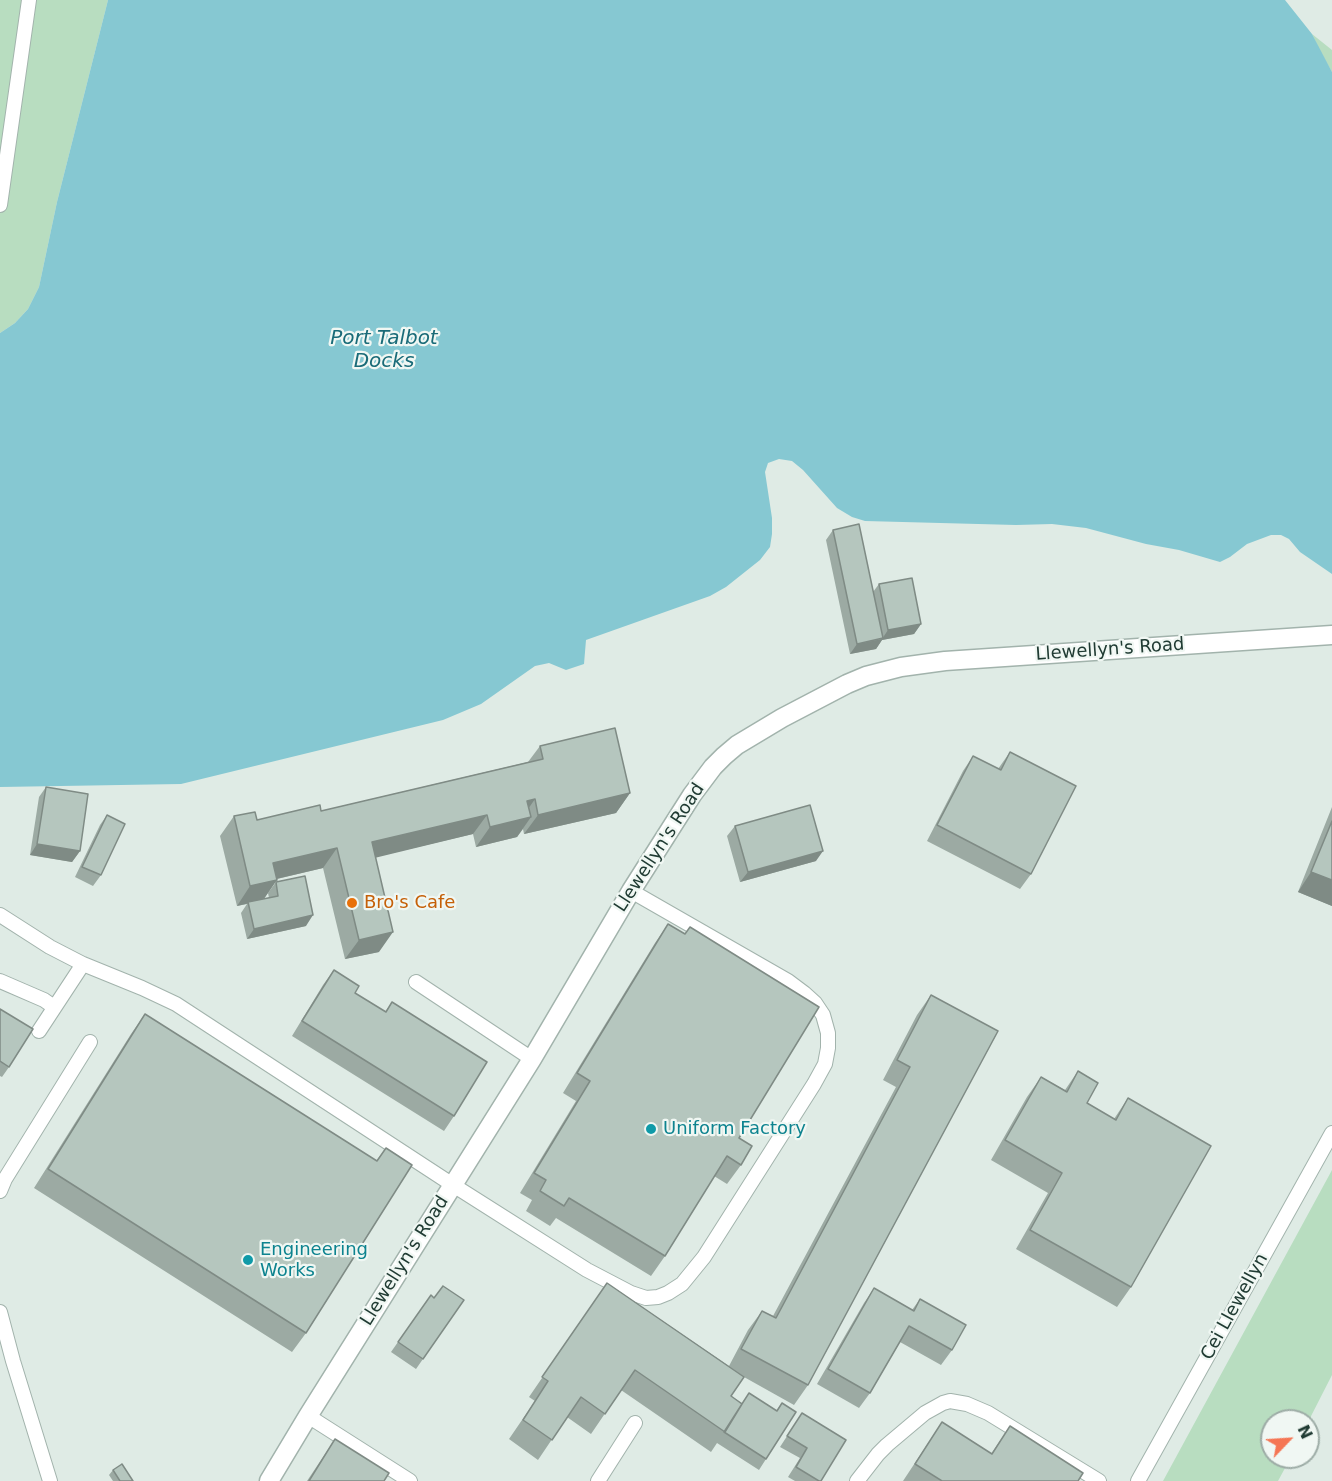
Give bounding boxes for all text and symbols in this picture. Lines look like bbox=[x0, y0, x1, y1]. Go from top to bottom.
water label: Port Talbot Docks bbox=[330, 327, 438, 374]
street label: Llewellyn's Road bbox=[1035, 634, 1185, 666]
street label: Llewellyn's Road bbox=[610, 780, 710, 916]
place label: Bro's Cafe bbox=[364, 892, 455, 914]
marker: Bro's Cafe bbox=[345, 896, 359, 910]
place label: Uniform Factory bbox=[663, 1118, 806, 1140]
marker: Uniform Factory bbox=[644, 1122, 658, 1136]
street label: Llewellyn's Road bbox=[356, 1192, 454, 1330]
place label: Engineering Works bbox=[260, 1239, 368, 1282]
street label: Cei Llewellyn bbox=[1197, 1250, 1273, 1364]
marker: Engineering Works bbox=[241, 1253, 255, 1267]
north arrow bbox=[1260, 1409, 1320, 1469]
text: N bbox=[1294, 1422, 1316, 1442]

